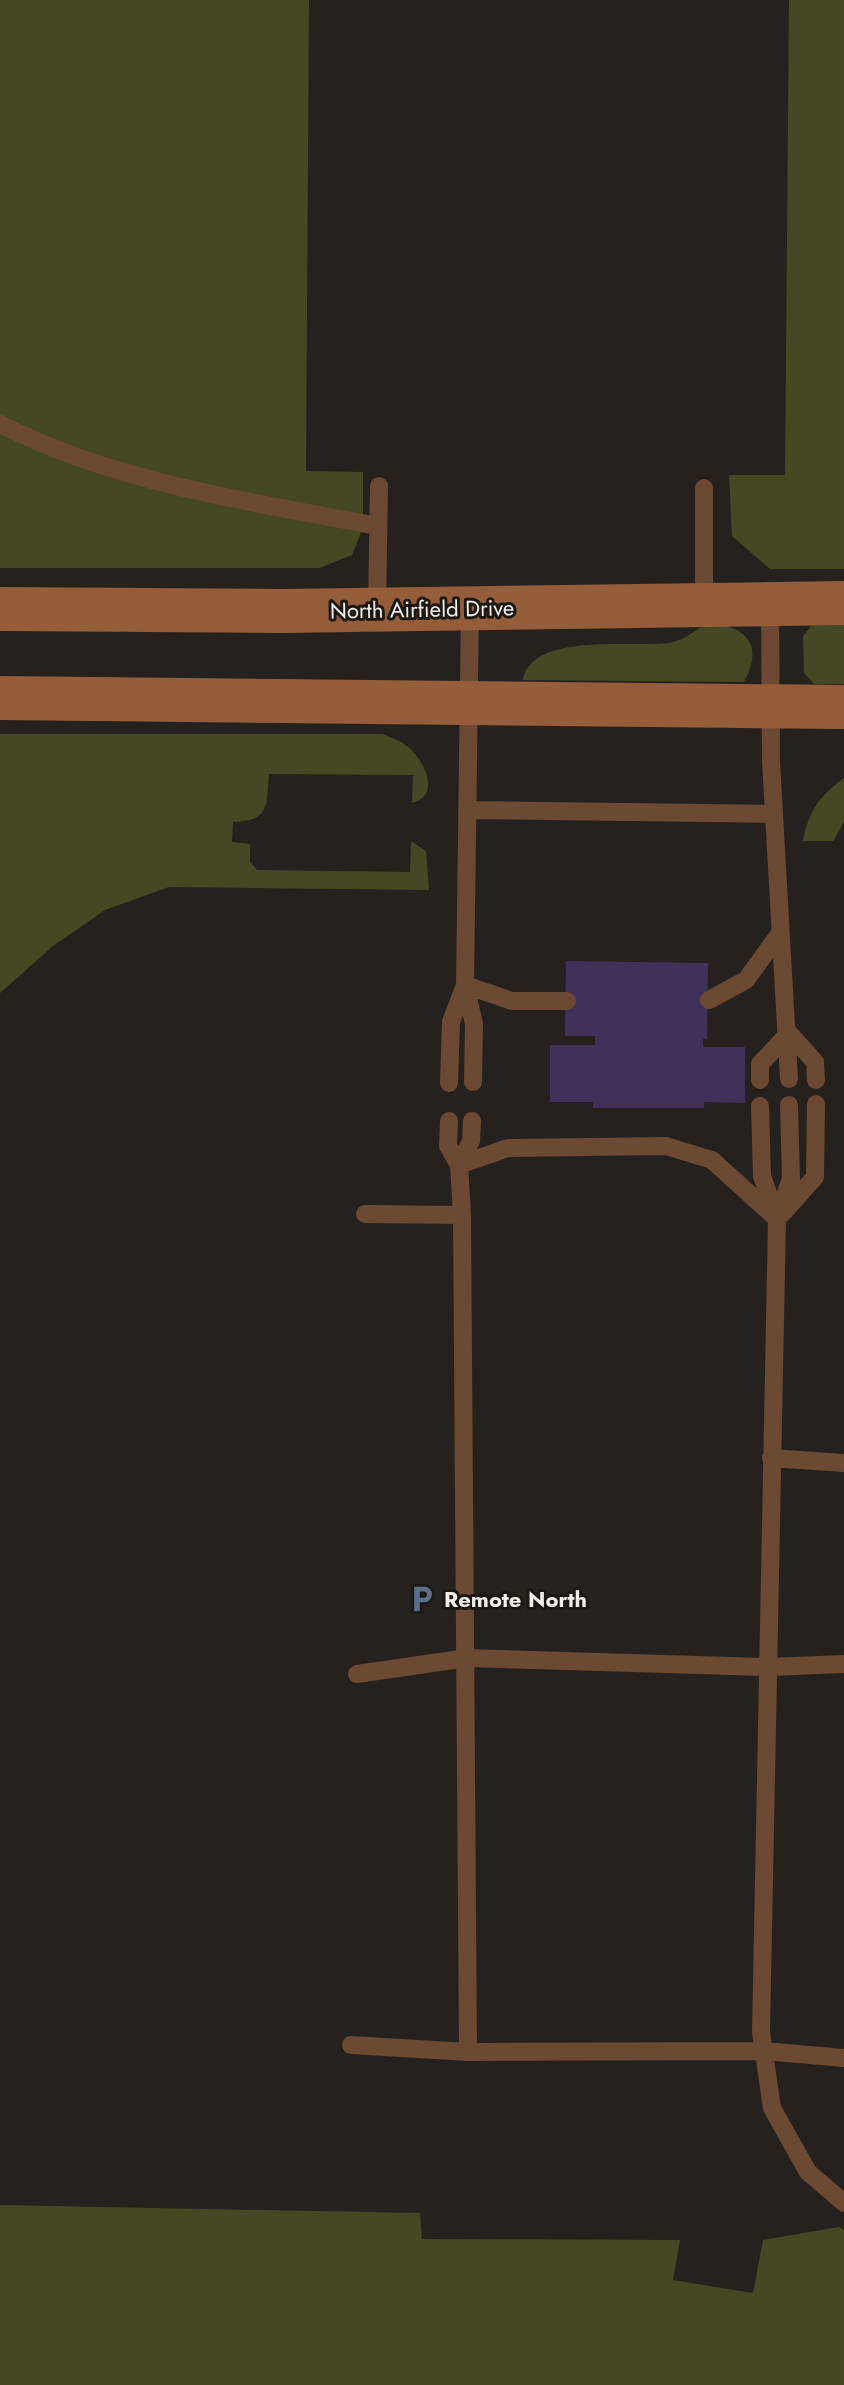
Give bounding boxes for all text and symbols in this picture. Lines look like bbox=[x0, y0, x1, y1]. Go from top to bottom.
street label: North Airfield Drive bbox=[330, 591, 514, 627]
place label: Remote North bbox=[444, 1583, 587, 1615]
parking icon: Remote North bbox=[407, 1584, 437, 1614]

